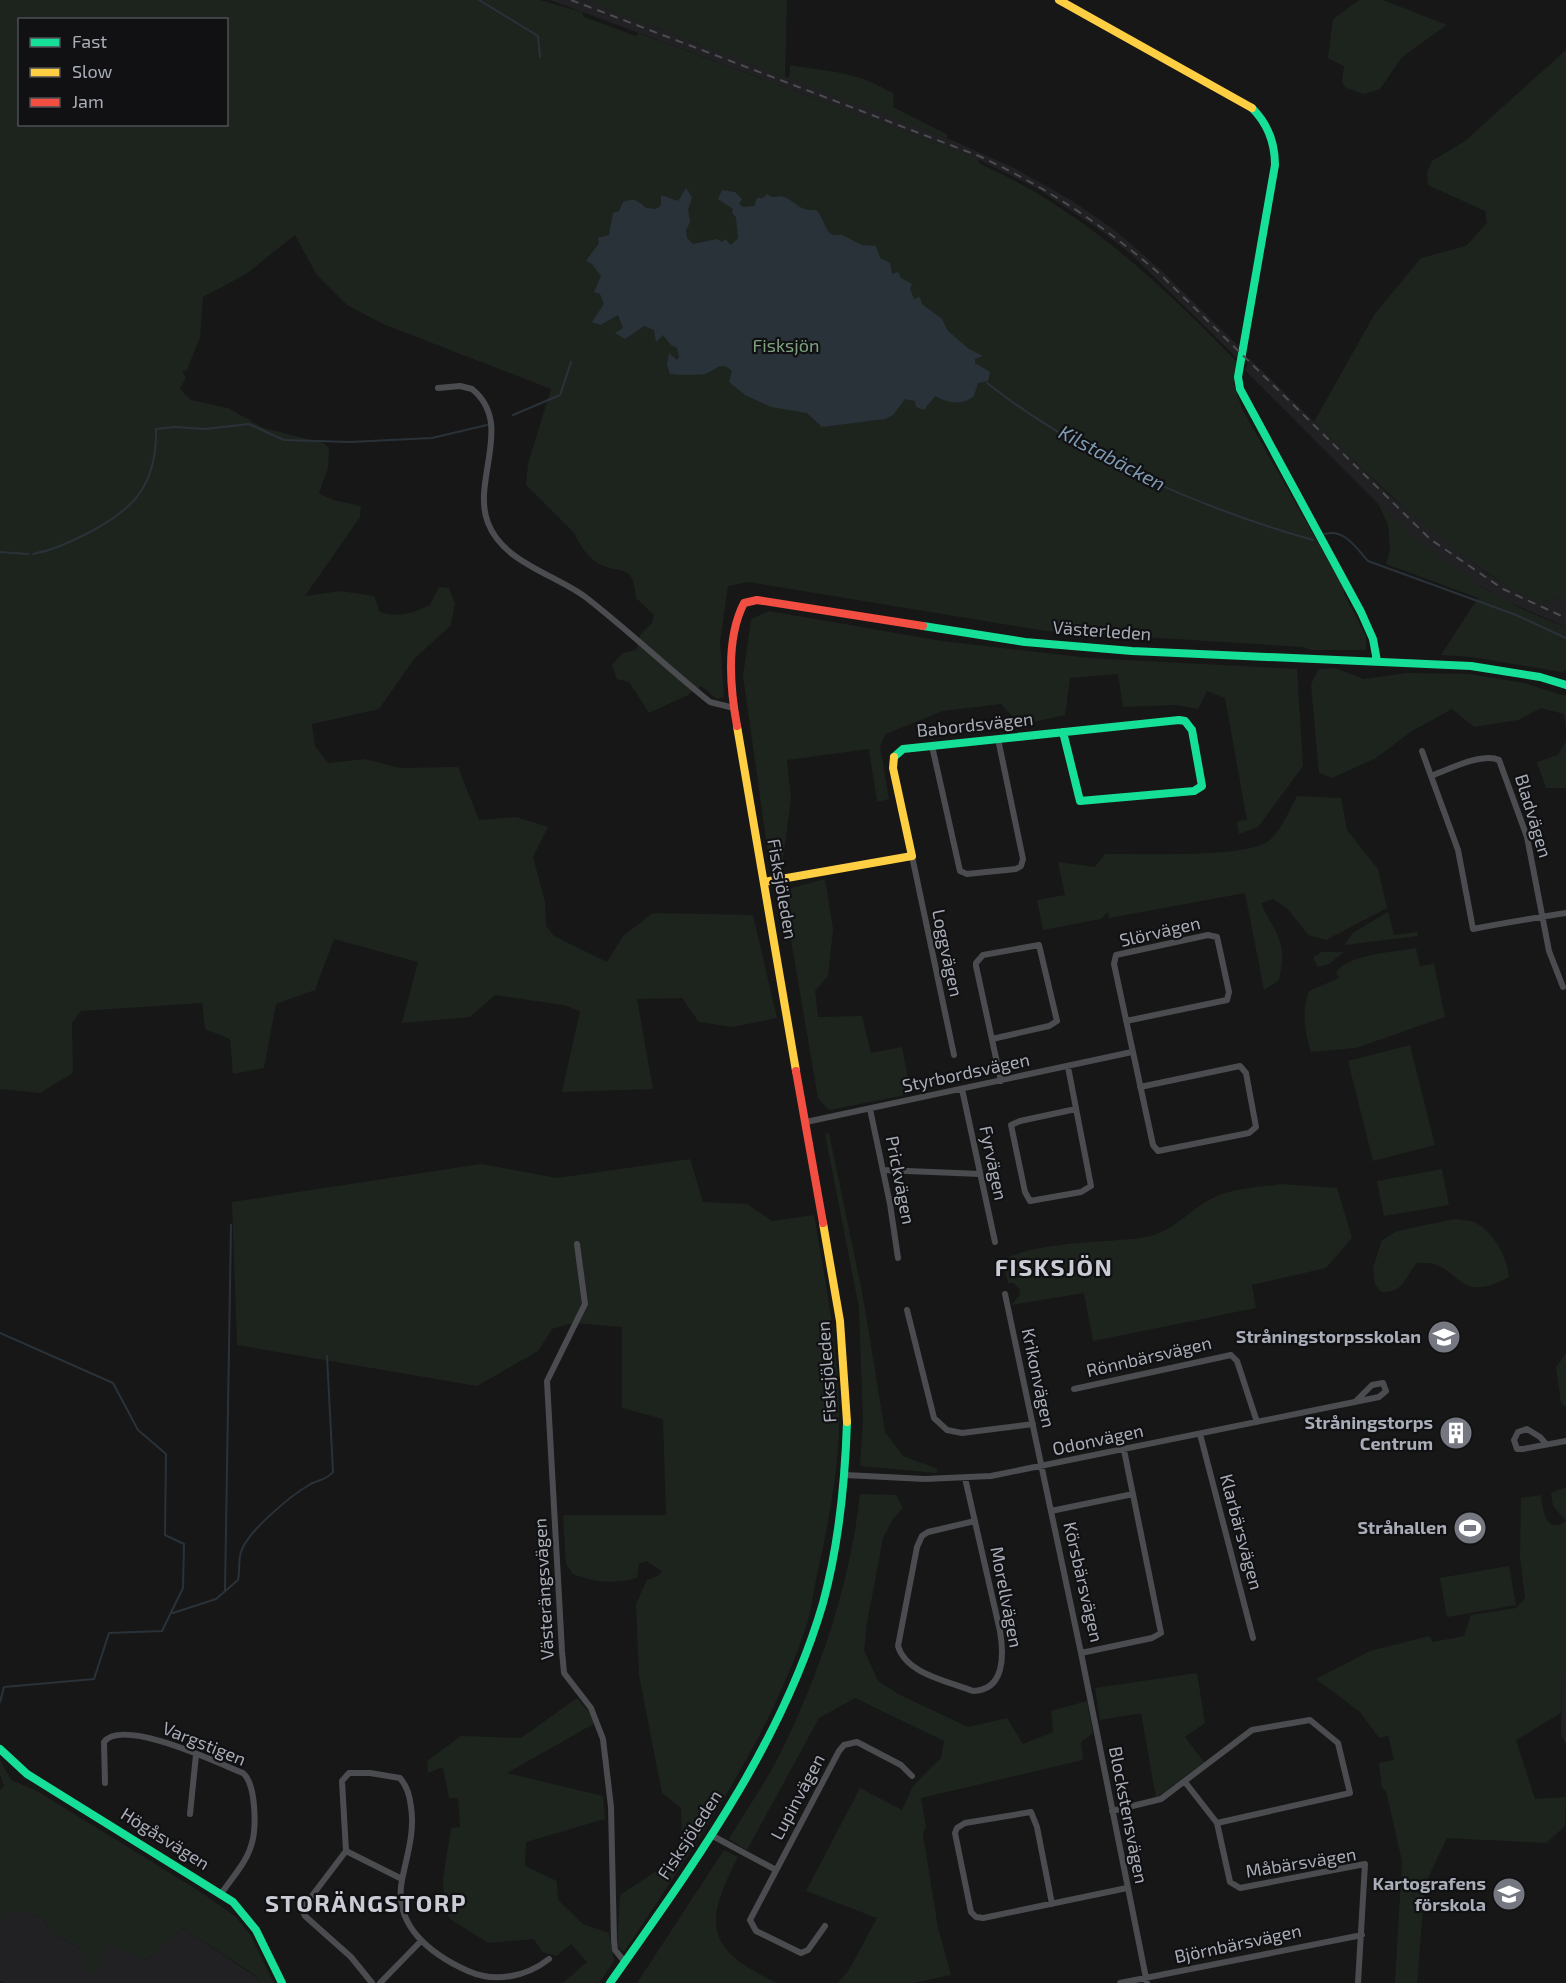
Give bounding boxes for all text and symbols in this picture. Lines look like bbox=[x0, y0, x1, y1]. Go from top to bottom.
legend bbox=[18, 18, 228, 126]
text: Fast bbox=[72, 30, 107, 52]
text: Slow bbox=[72, 60, 113, 82]
text: Jam bbox=[72, 90, 104, 112]
park label: Fisksjön bbox=[753, 334, 819, 356]
water label: Kilstabäcken bbox=[1055, 419, 1170, 495]
street label: Västerleden bbox=[1052, 616, 1152, 644]
street label: Babordsvägen bbox=[915, 707, 1034, 741]
street label: Bladvägen bbox=[1511, 771, 1557, 860]
street label: Fisksjöleden bbox=[763, 837, 803, 941]
street label: Loggvägen bbox=[928, 907, 968, 999]
street label: Slörvägen bbox=[1117, 911, 1202, 951]
street label: Styrbordsvägen bbox=[900, 1048, 1032, 1096]
street label: Fyrvägen bbox=[975, 1123, 1013, 1202]
street label: Prickvägen bbox=[882, 1134, 920, 1226]
district label: FISKSJÖN bbox=[995, 1252, 1113, 1281]
school or university icon: Stråningstorpsskolan bbox=[1426, 1319, 1462, 1355]
street label: Fisksjöleden bbox=[811, 1321, 841, 1424]
place label: Stråningstorpsskolan bbox=[1236, 1325, 1421, 1347]
street label: Krikonvägen bbox=[1018, 1326, 1060, 1430]
street label: Rönnbärsvägen bbox=[1084, 1331, 1214, 1381]
place label: Stråningstorps Centrum bbox=[1305, 1411, 1433, 1454]
building icon: Stråningstorps Centrum bbox=[1438, 1415, 1474, 1451]
street label: Odonvägen bbox=[1050, 1419, 1145, 1459]
street label: Klarbärsvägen bbox=[1216, 1471, 1268, 1592]
sports icon: Stråhallen bbox=[1452, 1510, 1488, 1546]
place label: Stråhallen bbox=[1357, 1516, 1447, 1538]
street label: Västerängsvägen bbox=[528, 1518, 558, 1661]
street label: Körsbärsvägen bbox=[1059, 1519, 1109, 1644]
street label: Morellvägen bbox=[986, 1544, 1028, 1649]
street label: Vargstigen bbox=[159, 1716, 249, 1770]
street label: Blockstensvägen bbox=[1105, 1744, 1153, 1885]
street label: Lupinvägen bbox=[765, 1750, 829, 1843]
street label: Fisksjöleden bbox=[652, 1786, 726, 1883]
street label: Högåsvägen bbox=[117, 1802, 214, 1874]
street label: Måbärsvägen bbox=[1244, 1842, 1358, 1882]
place label: Kartografens förskola bbox=[1373, 1872, 1486, 1915]
school or university icon: Kartografens förskola bbox=[1491, 1876, 1527, 1912]
district label: STORÄNGSTORP bbox=[265, 1888, 467, 1917]
street label: Björnbärsvägen bbox=[1172, 1919, 1303, 1967]

